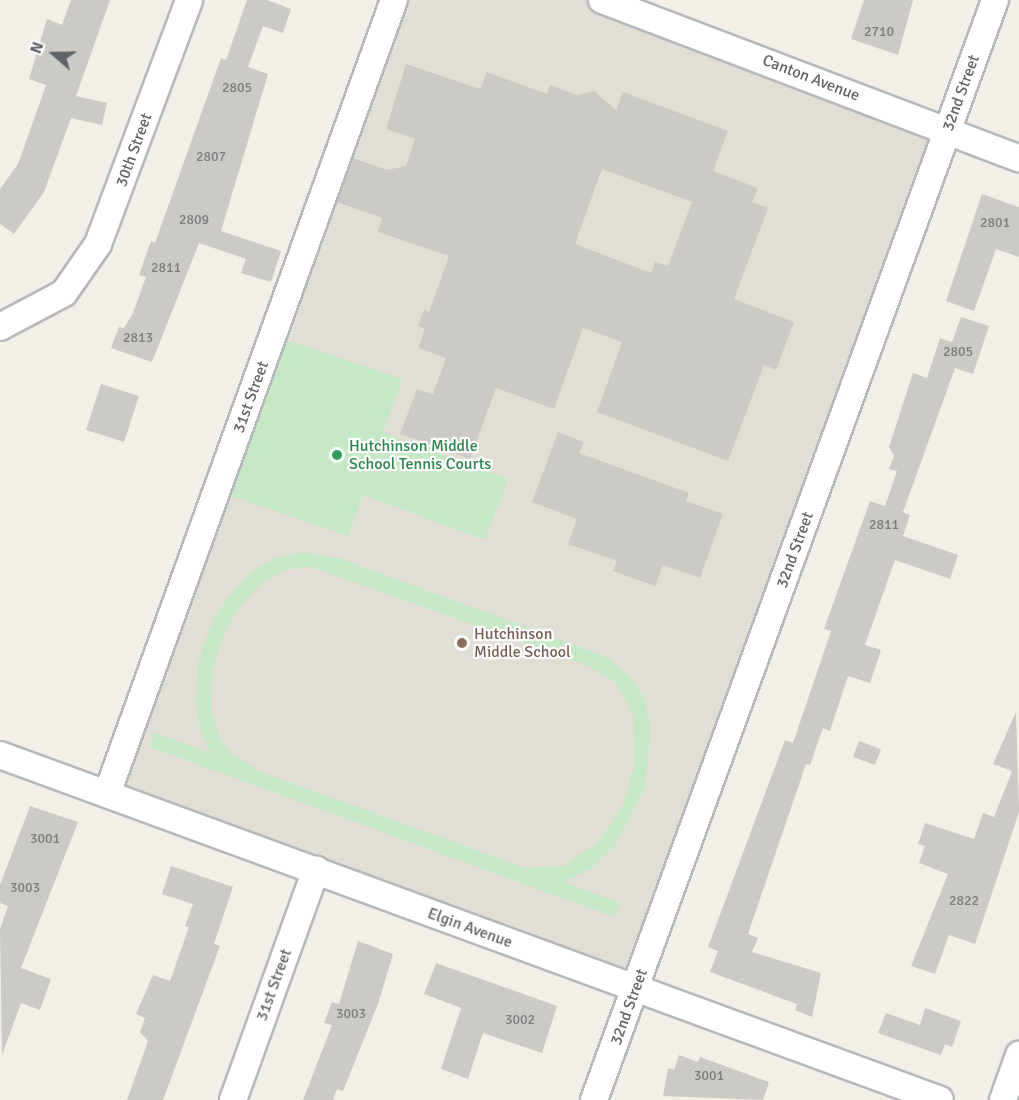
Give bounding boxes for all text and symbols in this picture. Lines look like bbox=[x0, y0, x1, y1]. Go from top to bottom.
north arrow bbox=[24, 24, 84, 84]
house number: 2710 bbox=[864, 24, 894, 40]
text: N bbox=[26, 39, 48, 57]
street label: Canton Avenue bbox=[760, 51, 862, 105]
street label: 32nd Street bbox=[938, 52, 984, 134]
house number: 2805 bbox=[222, 80, 252, 96]
street label: 30th Street bbox=[112, 111, 156, 189]
house number: 2807 bbox=[196, 149, 226, 165]
house number: 2809 bbox=[179, 212, 209, 228]
house number: 2801 bbox=[980, 215, 1010, 231]
house number: 2811 bbox=[151, 260, 181, 276]
house number: 2813 bbox=[123, 330, 153, 346]
house number: 2805 bbox=[943, 344, 973, 360]
street label: 31st Street bbox=[229, 358, 273, 436]
place label: Hutchinson Middle School Tennis Courts bbox=[349, 436, 491, 474]
marker: Hutchinson Middle School Tennis Courts bbox=[330, 448, 344, 462]
street label: 32nd Street bbox=[772, 509, 818, 591]
house number: 2811 bbox=[869, 517, 899, 533]
place label: Hutchinson Middle School bbox=[474, 624, 571, 662]
marker: Hutchinson Middle School bbox=[455, 636, 469, 650]
house number: 3001 bbox=[30, 831, 60, 847]
house number: 3003 bbox=[10, 880, 40, 896]
house number: 2822 bbox=[949, 893, 979, 909]
street label: Elgin Avenue bbox=[425, 904, 515, 952]
street label: 31st Street bbox=[252, 946, 296, 1024]
street label: 32nd Street bbox=[606, 966, 652, 1048]
house number: 3003 bbox=[336, 1006, 366, 1022]
house number: 3002 bbox=[505, 1012, 535, 1028]
house number: 3001 bbox=[694, 1068, 724, 1084]

